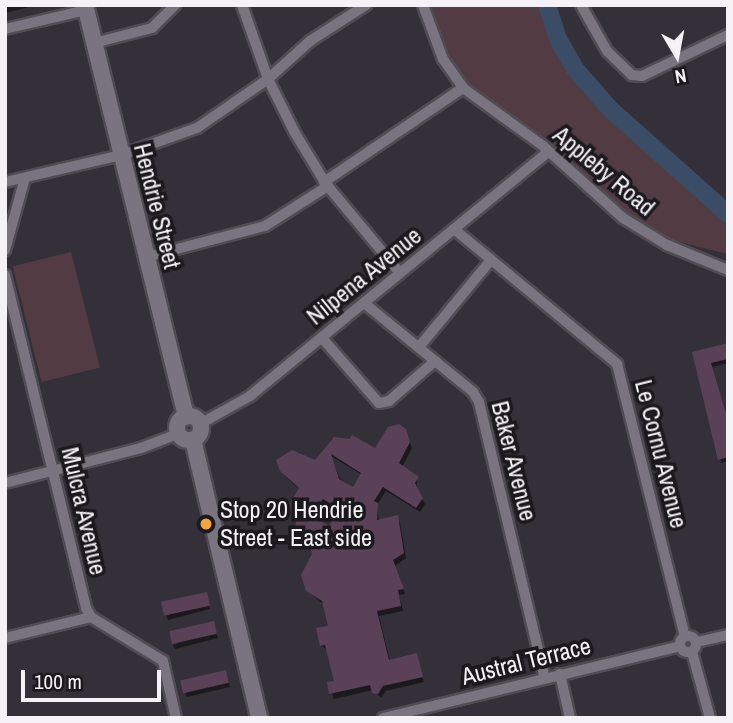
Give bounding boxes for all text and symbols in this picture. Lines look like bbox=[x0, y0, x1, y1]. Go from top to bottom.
north arrow bbox=[642, 21, 712, 91]
text: N bbox=[673, 63, 688, 90]
street label: Appleby Road bbox=[547, 120, 661, 222]
street label: Hendrie Street bbox=[128, 140, 186, 272]
street label: Nilpena Avenue bbox=[301, 221, 427, 331]
street label: Le Cornu Avenue bbox=[629, 376, 693, 532]
street label: Baker Avenue bbox=[485, 398, 543, 524]
street label: Mulcra Avenue bbox=[55, 444, 113, 578]
place label: Stop 20 Hendrie Street - East side bbox=[220, 496, 372, 552]
marker: Stop 20 Hendrie Street - East side bbox=[198, 516, 214, 532]
street label: Austral Terrace bbox=[458, 631, 594, 691]
scale bar bbox=[24, 656, 164, 700]
text: 100 m bbox=[34, 667, 82, 696]

